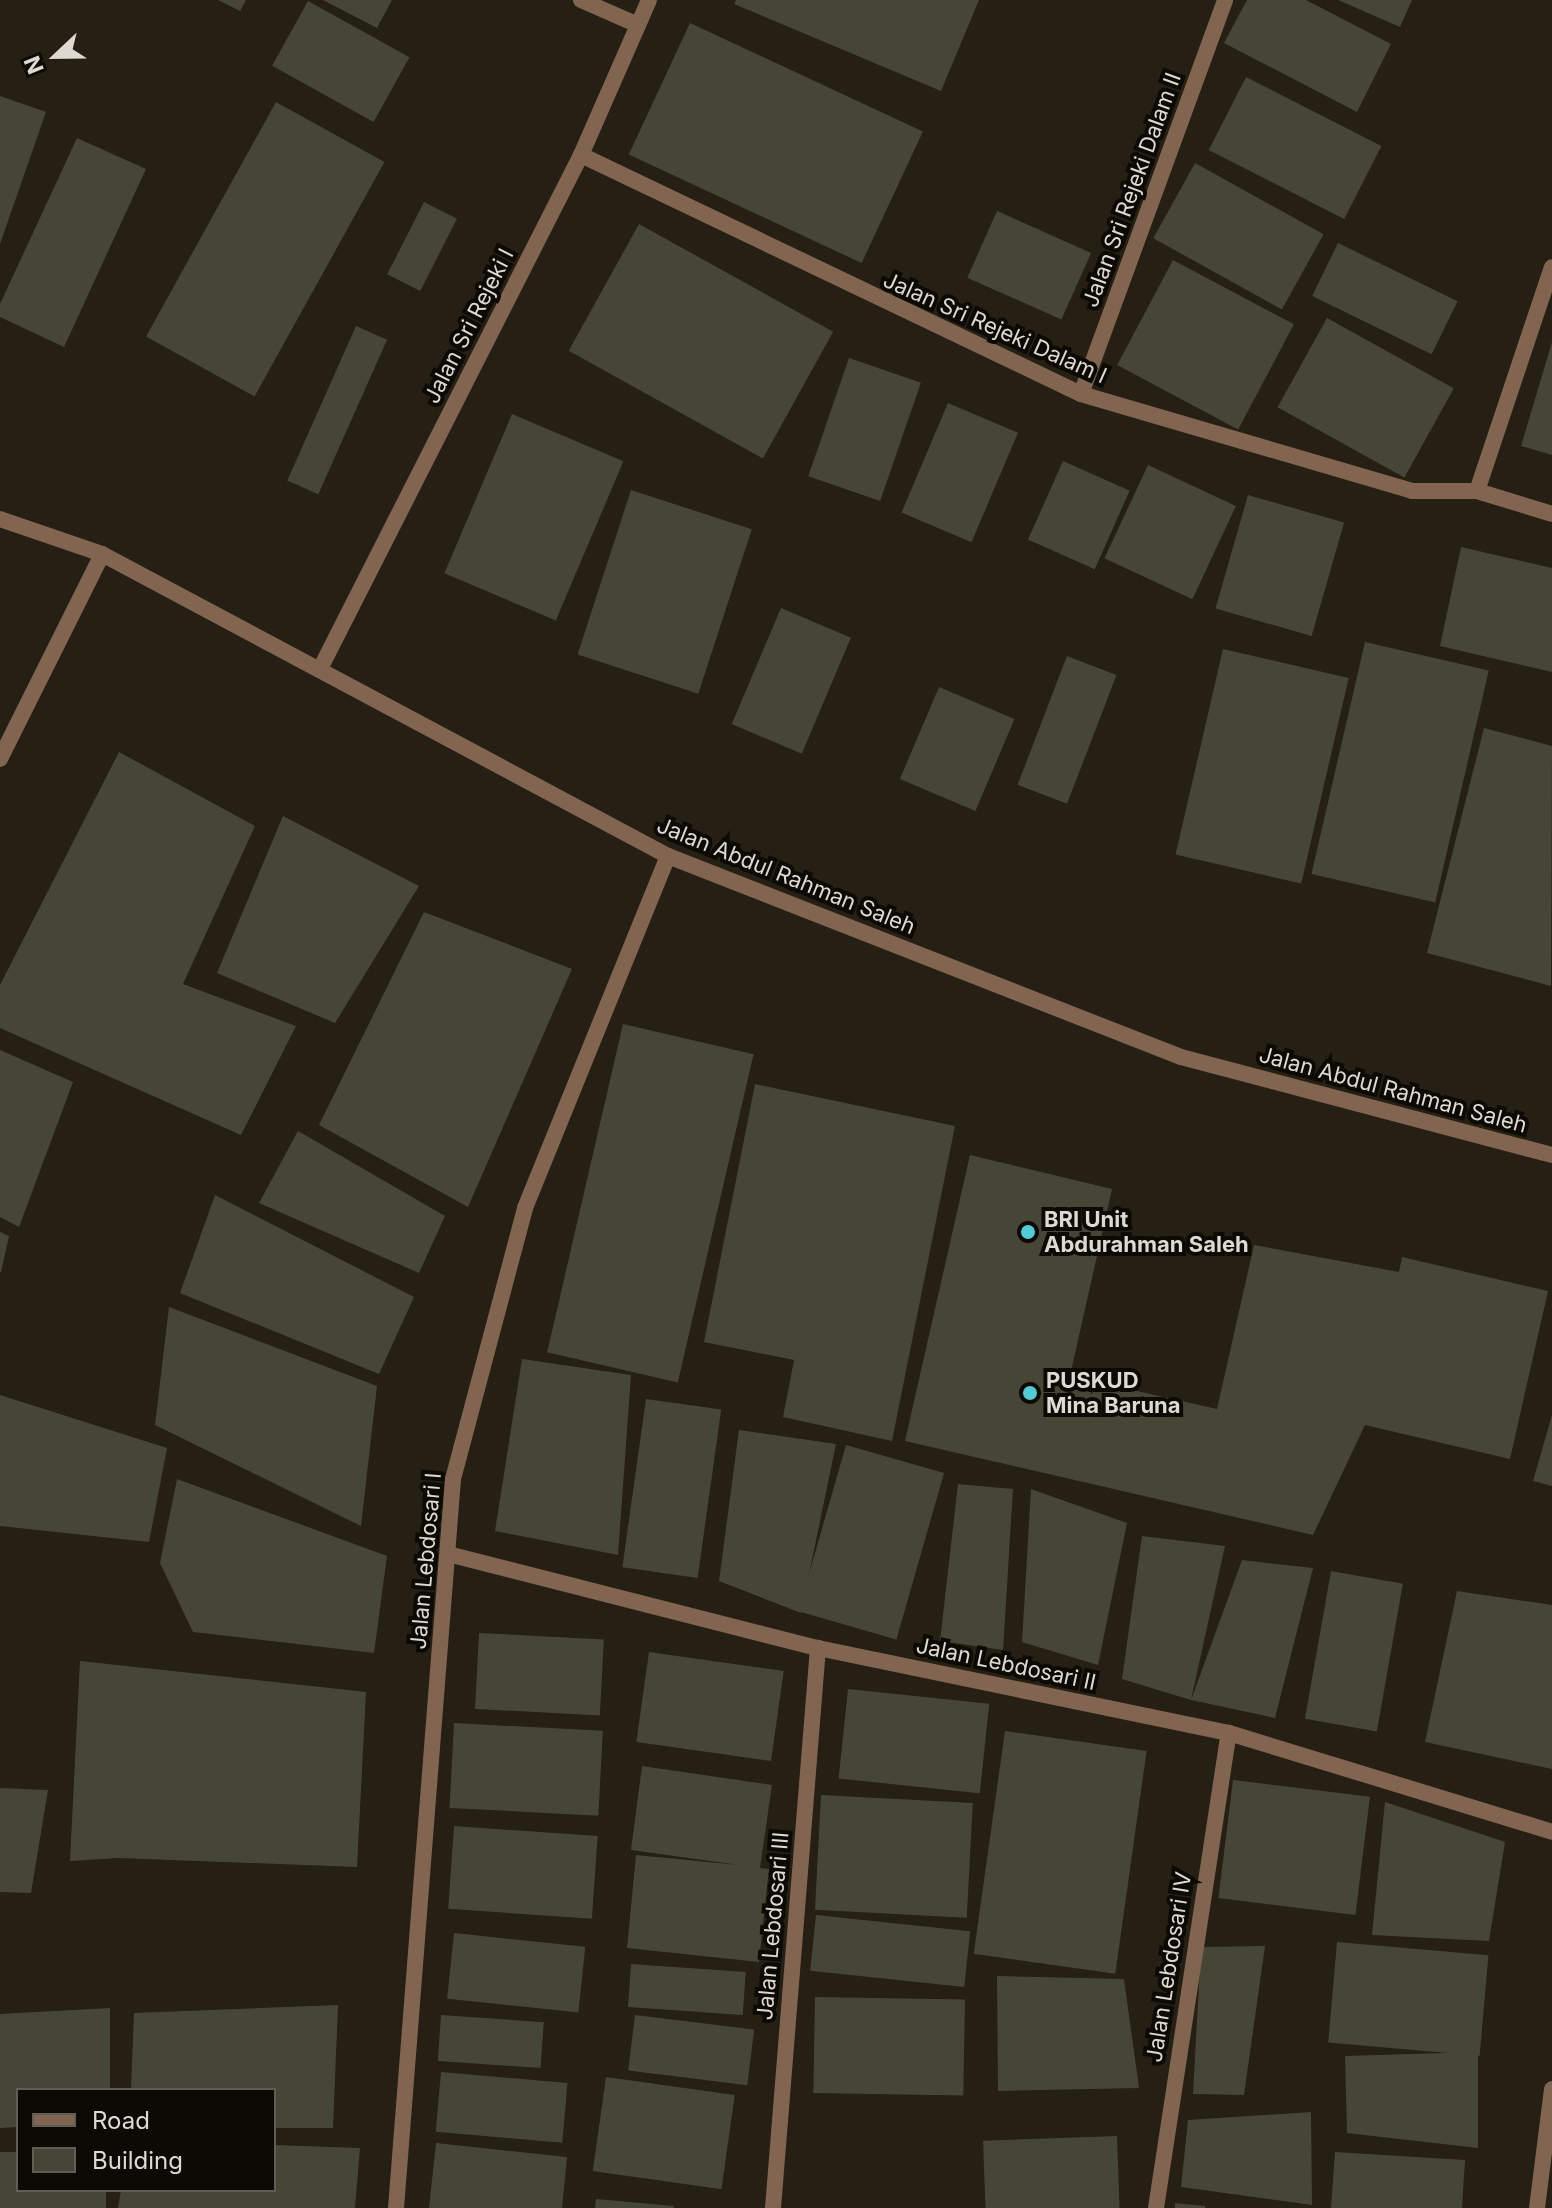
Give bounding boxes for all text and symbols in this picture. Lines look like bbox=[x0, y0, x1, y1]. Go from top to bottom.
north arrow bbox=[16, 16, 96, 96]
text: N bbox=[19, 52, 49, 78]
street label: Jalan Sri Rejeki Dalam II bbox=[1077, 69, 1187, 311]
street label: Jalan Sri Rejeki I bbox=[419, 244, 519, 408]
street label: Jalan Sri Rejeki Dalam I bbox=[879, 267, 1111, 389]
street label: Jalan Abdul Rahman Saleh bbox=[653, 812, 919, 940]
street label: Jalan Abdul Rahman Saleh bbox=[1256, 1041, 1530, 1139]
place label: BRI Unit Abdurahman Saleh bbox=[1044, 1206, 1249, 1258]
marker: BRI Unit Abdurahman Saleh bbox=[1019, 1223, 1037, 1241]
place label: PUSKUD Mina Baruna bbox=[1046, 1367, 1181, 1418]
marker: PUSKUD Mina Baruna bbox=[1021, 1384, 1039, 1402]
street label: Jalan Lebdosari I bbox=[405, 1472, 447, 1650]
street label: Jalan Lebdosari II bbox=[914, 1632, 1098, 1696]
street label: Jalan Lebdosari III bbox=[752, 1831, 794, 2021]
street label: Jalan Lebdosari IV bbox=[1141, 1870, 1197, 2064]
legend bbox=[16, 2088, 276, 2192]
text: Road bbox=[92, 2106, 150, 2135]
text: Building bbox=[92, 2146, 183, 2175]

